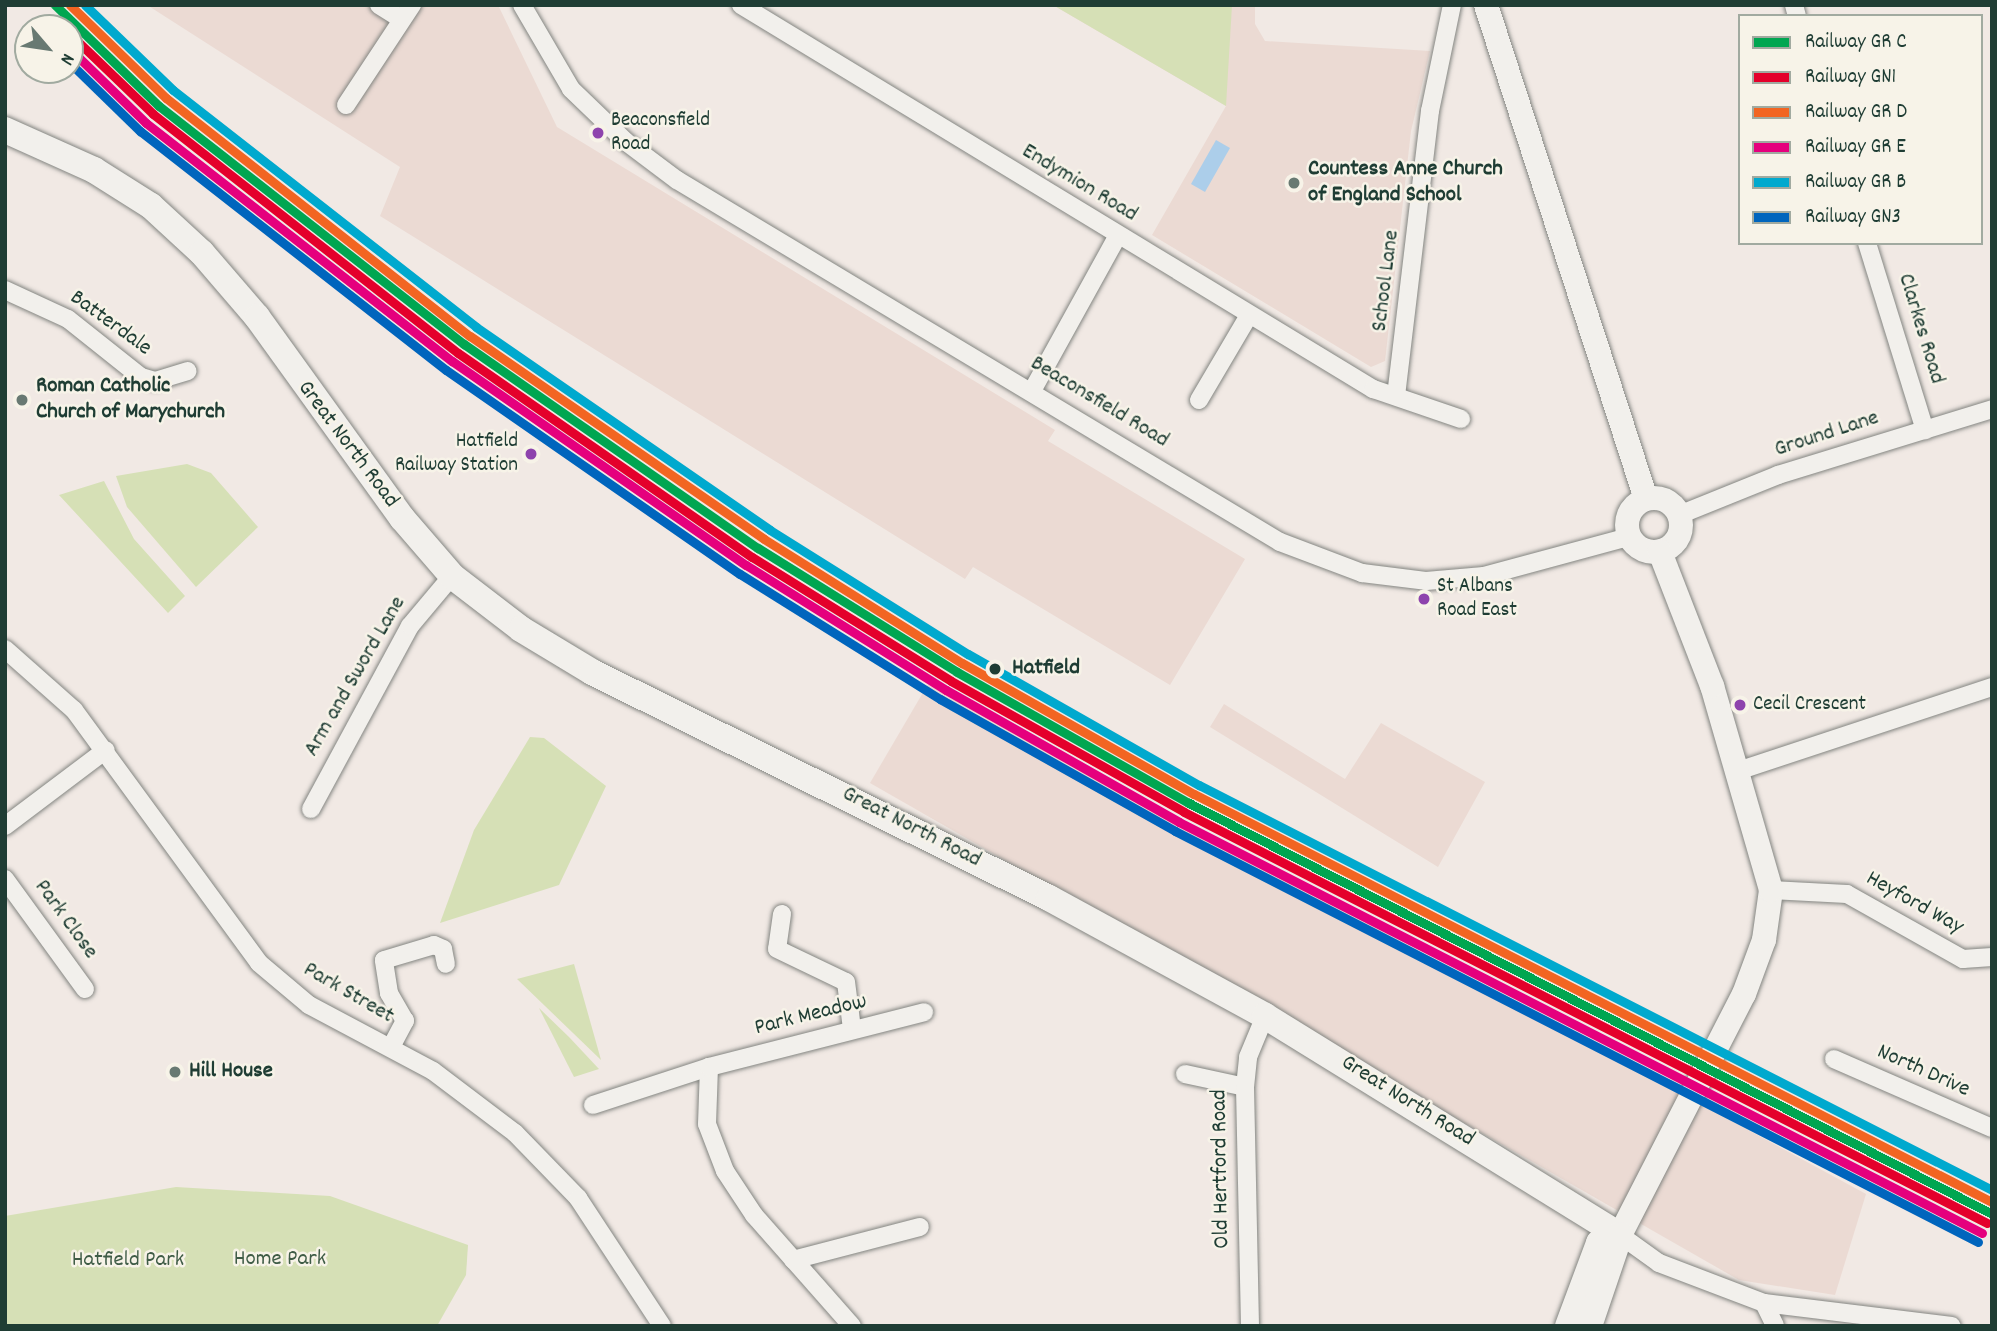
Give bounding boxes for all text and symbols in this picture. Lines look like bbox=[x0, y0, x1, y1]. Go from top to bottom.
north arrow bbox=[14, 14, 84, 84]
legend bbox=[1738, 14, 1983, 245]
text: Railway GR C bbox=[1805, 28, 1907, 58]
text: N bbox=[52, 48, 80, 69]
text: Railway GN1 bbox=[1805, 63, 1896, 93]
text: Railway GR D bbox=[1805, 98, 1907, 128]
place label: Beaconsfield Road bbox=[611, 108, 710, 158]
marker: Beaconsfield Road bbox=[591, 126, 605, 140]
text: Railway GR E bbox=[1805, 133, 1906, 163]
street label: Endymion Road bbox=[1016, 139, 1142, 229]
place label: Countess Anne Church of England School bbox=[1308, 156, 1503, 210]
text: Railway GR B bbox=[1805, 168, 1906, 198]
marker: Countess Anne Church of England School bbox=[1286, 175, 1302, 191]
text: Railway GN3 bbox=[1805, 203, 1901, 233]
street label: School Lane bbox=[1367, 229, 1407, 333]
street label: Clarkes Road bbox=[1890, 271, 1950, 387]
street label: Batterdale bbox=[64, 285, 156, 363]
street label: Beaconsfield Road bbox=[1025, 351, 1173, 455]
place label: Roman Catholic Church of Marychurch bbox=[36, 373, 225, 427]
street label: Great North Road bbox=[290, 376, 404, 514]
marker: Roman Catholic Church of Marychurch bbox=[14, 392, 30, 408]
street label: Ground Lane bbox=[1771, 405, 1883, 465]
place label: Hatfield Railway Station bbox=[395, 429, 518, 479]
marker: Hatfield Railway Station bbox=[524, 447, 538, 461]
place label: St Albans Road East bbox=[1437, 574, 1517, 624]
street label: Arm and Sword Lane bbox=[299, 592, 413, 762]
marker: St Albans Road East bbox=[1417, 592, 1431, 606]
place label: Hatfield bbox=[1012, 655, 1080, 683]
marker: Hatfield bbox=[984, 658, 1006, 680]
place label: Cecil Crescent bbox=[1753, 692, 1866, 718]
marker: Cecil Crescent bbox=[1733, 698, 1747, 712]
street label: Great North Road bbox=[837, 781, 985, 875]
street label: Heyford Way bbox=[1860, 866, 1968, 942]
street label: Park Close bbox=[27, 875, 103, 965]
street label: Park Street bbox=[298, 957, 398, 1031]
street label: Park Meadow bbox=[752, 989, 870, 1043]
street label: North Drive bbox=[1872, 1039, 1974, 1105]
street label: Great North Road bbox=[1335, 1050, 1479, 1154]
place label: Hill House bbox=[189, 1058, 273, 1086]
marker: Hill House bbox=[167, 1064, 183, 1080]
street label: Old Hertford Road bbox=[1207, 1089, 1237, 1249]
park label: Home Park bbox=[234, 1246, 326, 1274]
park label: Hatfield Park bbox=[72, 1247, 184, 1275]

